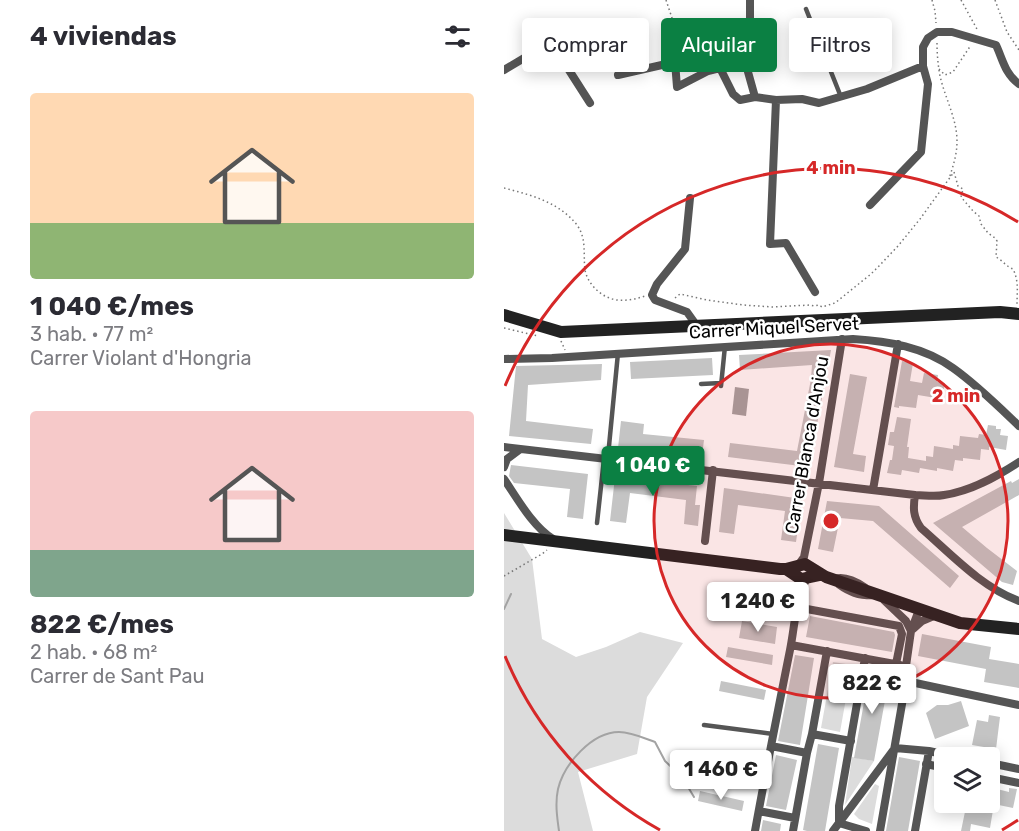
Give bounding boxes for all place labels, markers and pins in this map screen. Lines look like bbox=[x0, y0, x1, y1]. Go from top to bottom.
pin: 1 040 € bbox=[598, 446, 708, 497]
centre of rings bbox=[821, 511, 841, 531]
pin: 1 240 € bbox=[703, 582, 813, 633]
pin: 822 € bbox=[830, 664, 914, 715]
pin: 1 460 € bbox=[666, 750, 776, 801]

